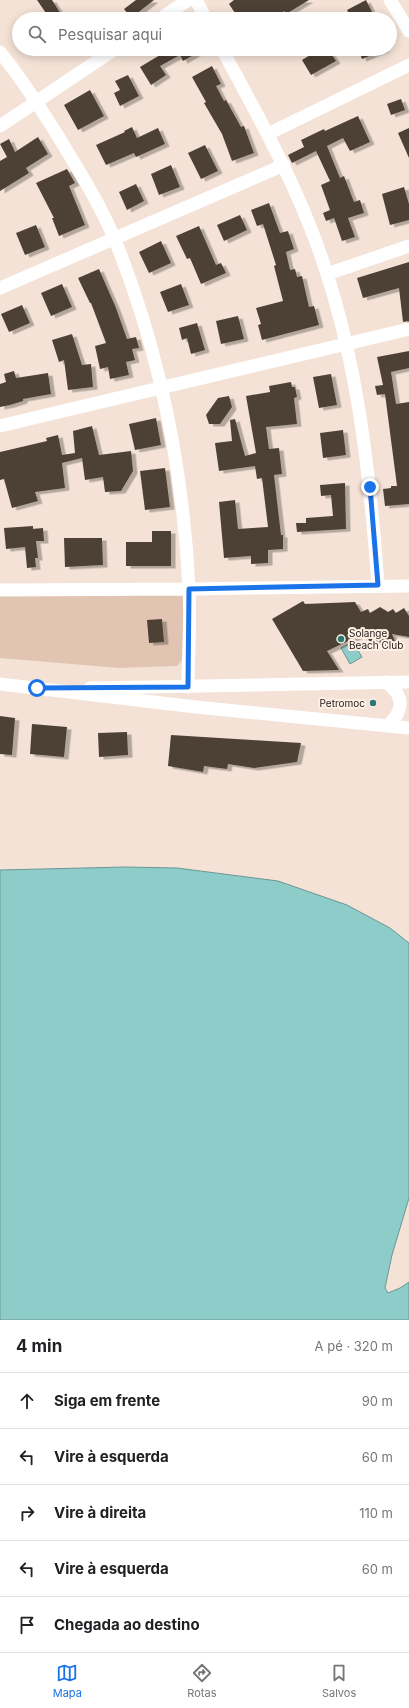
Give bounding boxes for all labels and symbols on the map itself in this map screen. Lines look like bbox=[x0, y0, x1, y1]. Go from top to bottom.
route end bbox=[361, 478, 379, 496]
place label: Solange Beach Club bbox=[349, 627, 403, 651]
marker: Solange Beach Club bbox=[336, 634, 346, 644]
route start bbox=[28, 679, 46, 697]
place label: Petromoc bbox=[320, 697, 365, 709]
marker: Petromoc bbox=[368, 698, 378, 708]

